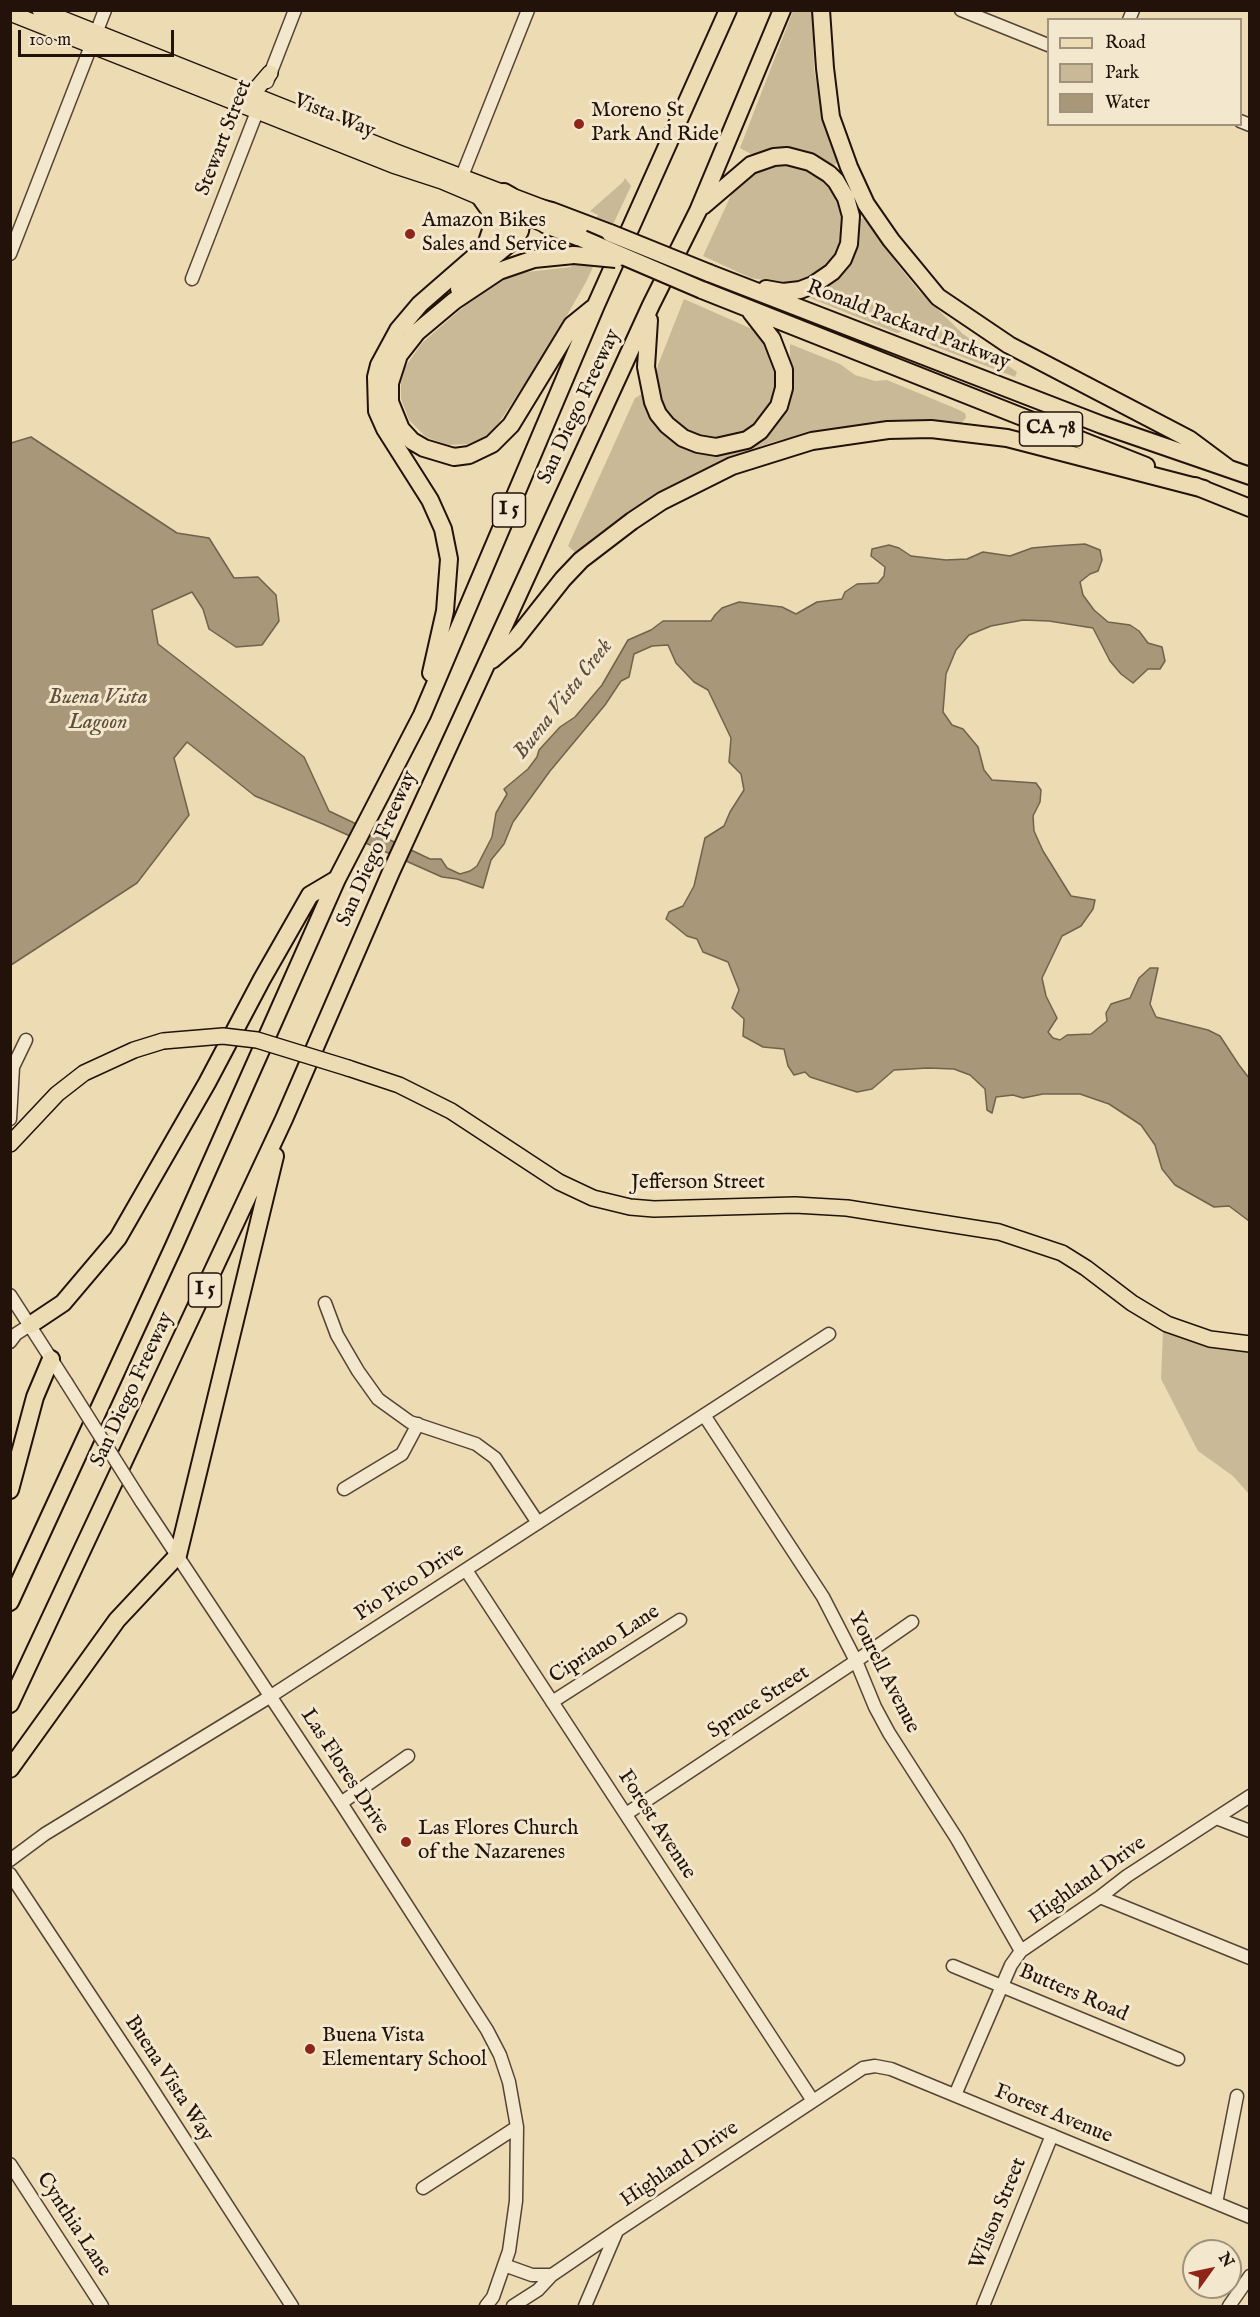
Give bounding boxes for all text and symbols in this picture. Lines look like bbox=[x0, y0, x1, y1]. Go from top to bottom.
scale bar bbox=[21, 18, 177, 56]
legend bbox=[1047, 18, 1242, 126]
text: 100 m bbox=[29, 29, 71, 52]
text: Road bbox=[1105, 32, 1146, 55]
text: Park bbox=[1105, 62, 1139, 85]
street label: Stewart Street bbox=[191, 76, 259, 200]
street label: Vista Way bbox=[290, 89, 378, 145]
text: Water bbox=[1105, 92, 1150, 115]
place label: Moreno St Park And Ride bbox=[591, 99, 719, 149]
marker: Moreno St Park And Ride bbox=[572, 117, 586, 131]
place label: Amazon Bikes Sales and Service bbox=[422, 209, 567, 259]
marker: Amazon Bikes Sales and Service bbox=[403, 227, 417, 241]
street label: Ronald Packard Parkway bbox=[803, 276, 1013, 376]
street label: San Diego Freeway bbox=[533, 326, 627, 488]
road number: CA 78 bbox=[1020, 412, 1082, 446]
road number: I 5 bbox=[492, 493, 526, 527]
water label: Buena Vista Creek bbox=[509, 635, 619, 765]
water label: Buena Vista Lagoon bbox=[48, 685, 148, 736]
street label: San Diego Freeway bbox=[332, 767, 424, 931]
street label: Jefferson Street bbox=[631, 1171, 765, 1197]
road number: I 5 bbox=[188, 1273, 222, 1307]
street label: San Diego Freeway bbox=[86, 1309, 180, 1471]
street label: Pio Pico Drive bbox=[351, 1538, 469, 1628]
street label: Cipriano Lane bbox=[545, 1600, 665, 1690]
street label: Yourell Avenue bbox=[842, 1608, 924, 1738]
street label: Spruce Street bbox=[703, 1661, 815, 1745]
street label: Las Flores Drive bbox=[294, 1705, 394, 1839]
street label: Forest Avenue bbox=[611, 1766, 701, 1884]
place label: Las Flores Church of the Nazarenes bbox=[418, 1817, 578, 1867]
street label: Highland Drive bbox=[1025, 1831, 1151, 1931]
marker: Las Flores Church of the Nazarenes bbox=[399, 1835, 413, 1849]
street label: Butters Road bbox=[1015, 1960, 1131, 2028]
street label: Buena Vista Way bbox=[118, 2011, 218, 2147]
place label: Buena Vista Elementary School bbox=[322, 2024, 487, 2074]
marker: Buena Vista Elementary School bbox=[303, 2042, 317, 2056]
street label: Forest Avenue bbox=[990, 2080, 1116, 2150]
street label: Highland Drive bbox=[616, 2116, 744, 2214]
street label: Wilson Street bbox=[965, 2155, 1033, 2273]
street label: Cynthia Lane bbox=[30, 2168, 116, 2282]
north arrow bbox=[1182, 2239, 1242, 2299]
text: N bbox=[1213, 2249, 1238, 2272]

